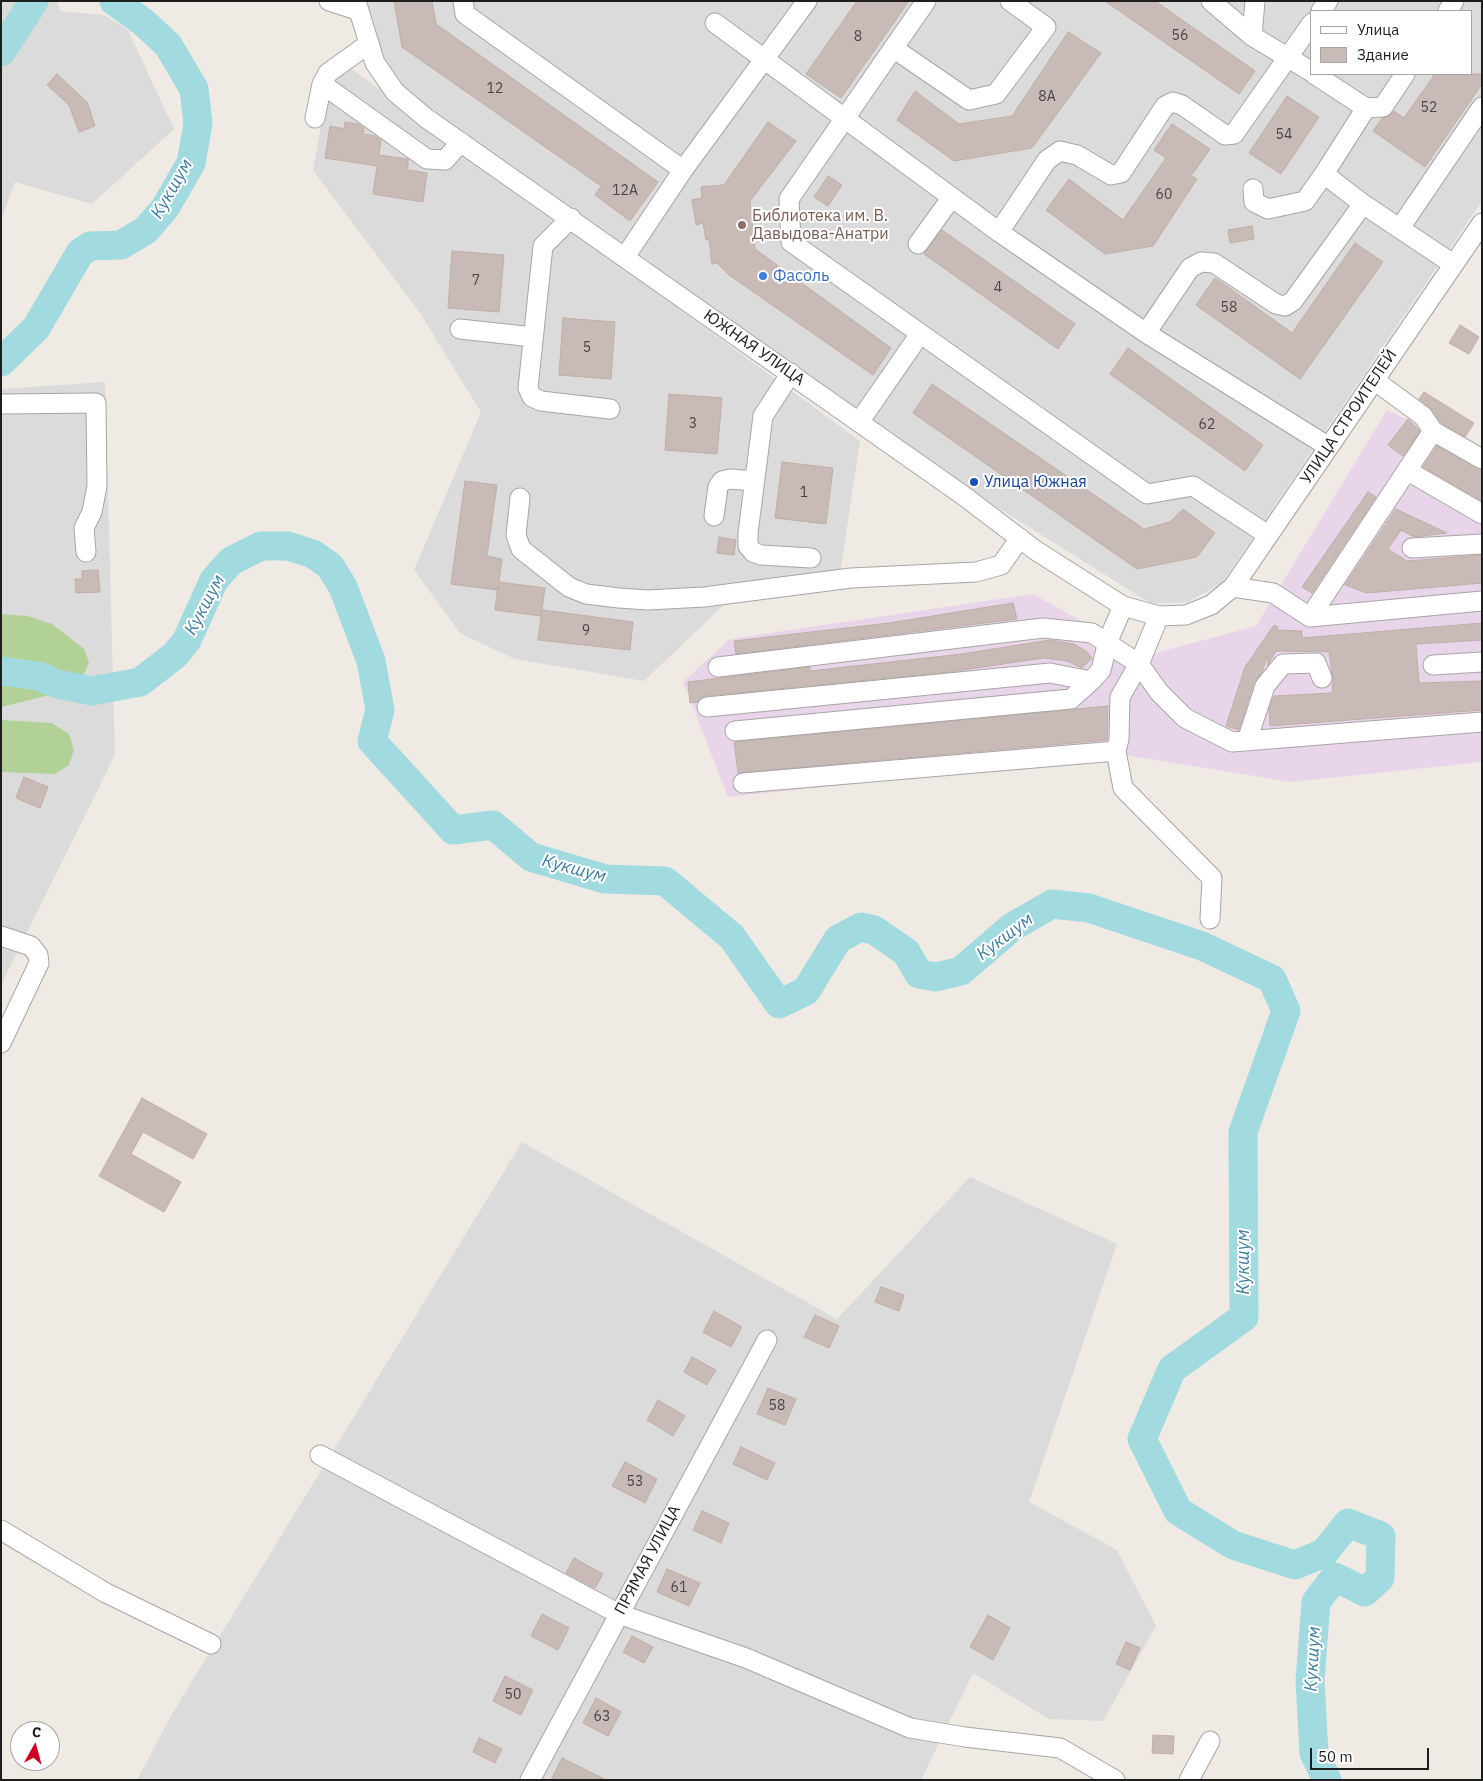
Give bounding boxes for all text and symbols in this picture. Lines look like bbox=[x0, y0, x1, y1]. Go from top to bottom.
legend bbox=[1310, 10, 1473, 75]
text: Улица bbox=[1357, 20, 1399, 39]
house number: 56 bbox=[1172, 28, 1188, 44]
house number: 8 bbox=[854, 29, 862, 45]
text: Здание bbox=[1357, 45, 1409, 64]
house number: 12 bbox=[487, 81, 503, 97]
house number: 8А bbox=[1038, 89, 1056, 105]
house number: 52 bbox=[1421, 100, 1437, 116]
house number: 54 bbox=[1276, 127, 1292, 143]
water label: Кукшум bbox=[146, 155, 198, 223]
house number: 12А bbox=[612, 183, 638, 199]
house number: 60 bbox=[1156, 187, 1172, 203]
place label: Библиотека им. В. Давыдова-Анатри bbox=[752, 206, 889, 244]
marker: Библиотека им. В. Давыдова-Анатри bbox=[736, 219, 748, 231]
place label: Фасоль bbox=[773, 266, 829, 286]
marker: Фасоль bbox=[757, 270, 769, 282]
house number: 7 bbox=[472, 273, 480, 289]
house number: 4 bbox=[994, 280, 1002, 296]
house number: 58 bbox=[1221, 300, 1237, 316]
street label: ЮЖНАЯ УЛИЦА bbox=[700, 306, 808, 390]
house number: 5 bbox=[583, 340, 591, 356]
street label: УЛИЦА СТРОИТЕЛЕЙ bbox=[1297, 346, 1401, 488]
house number: 3 bbox=[689, 416, 697, 432]
house number: 62 bbox=[1199, 417, 1215, 433]
place label: Улица Южная bbox=[984, 472, 1087, 492]
marker: Улица Южная bbox=[968, 476, 980, 488]
house number: 1 bbox=[800, 485, 808, 501]
water label: Кукшум bbox=[180, 571, 230, 639]
house number: 9 bbox=[582, 623, 590, 639]
water label: Кукшум bbox=[540, 850, 608, 888]
water label: Кукшум bbox=[972, 909, 1038, 965]
water label: Кукшум bbox=[1233, 1229, 1255, 1295]
house number: 58 bbox=[769, 1398, 785, 1414]
house number: 53 bbox=[627, 1474, 643, 1490]
street label: ПРЯМАЯ УЛИЦА bbox=[611, 1502, 685, 1618]
house number: 61 bbox=[671, 1580, 687, 1596]
water label: Кукшум bbox=[1301, 1626, 1325, 1692]
house number: 50 bbox=[505, 1687, 521, 1703]
house number: 63 bbox=[594, 1709, 610, 1725]
north arrow bbox=[10, 1721, 60, 1771]
text: С bbox=[31, 1723, 42, 1742]
scale bar bbox=[1313, 1738, 1432, 1770]
text: 50 m bbox=[1318, 1747, 1353, 1766]

